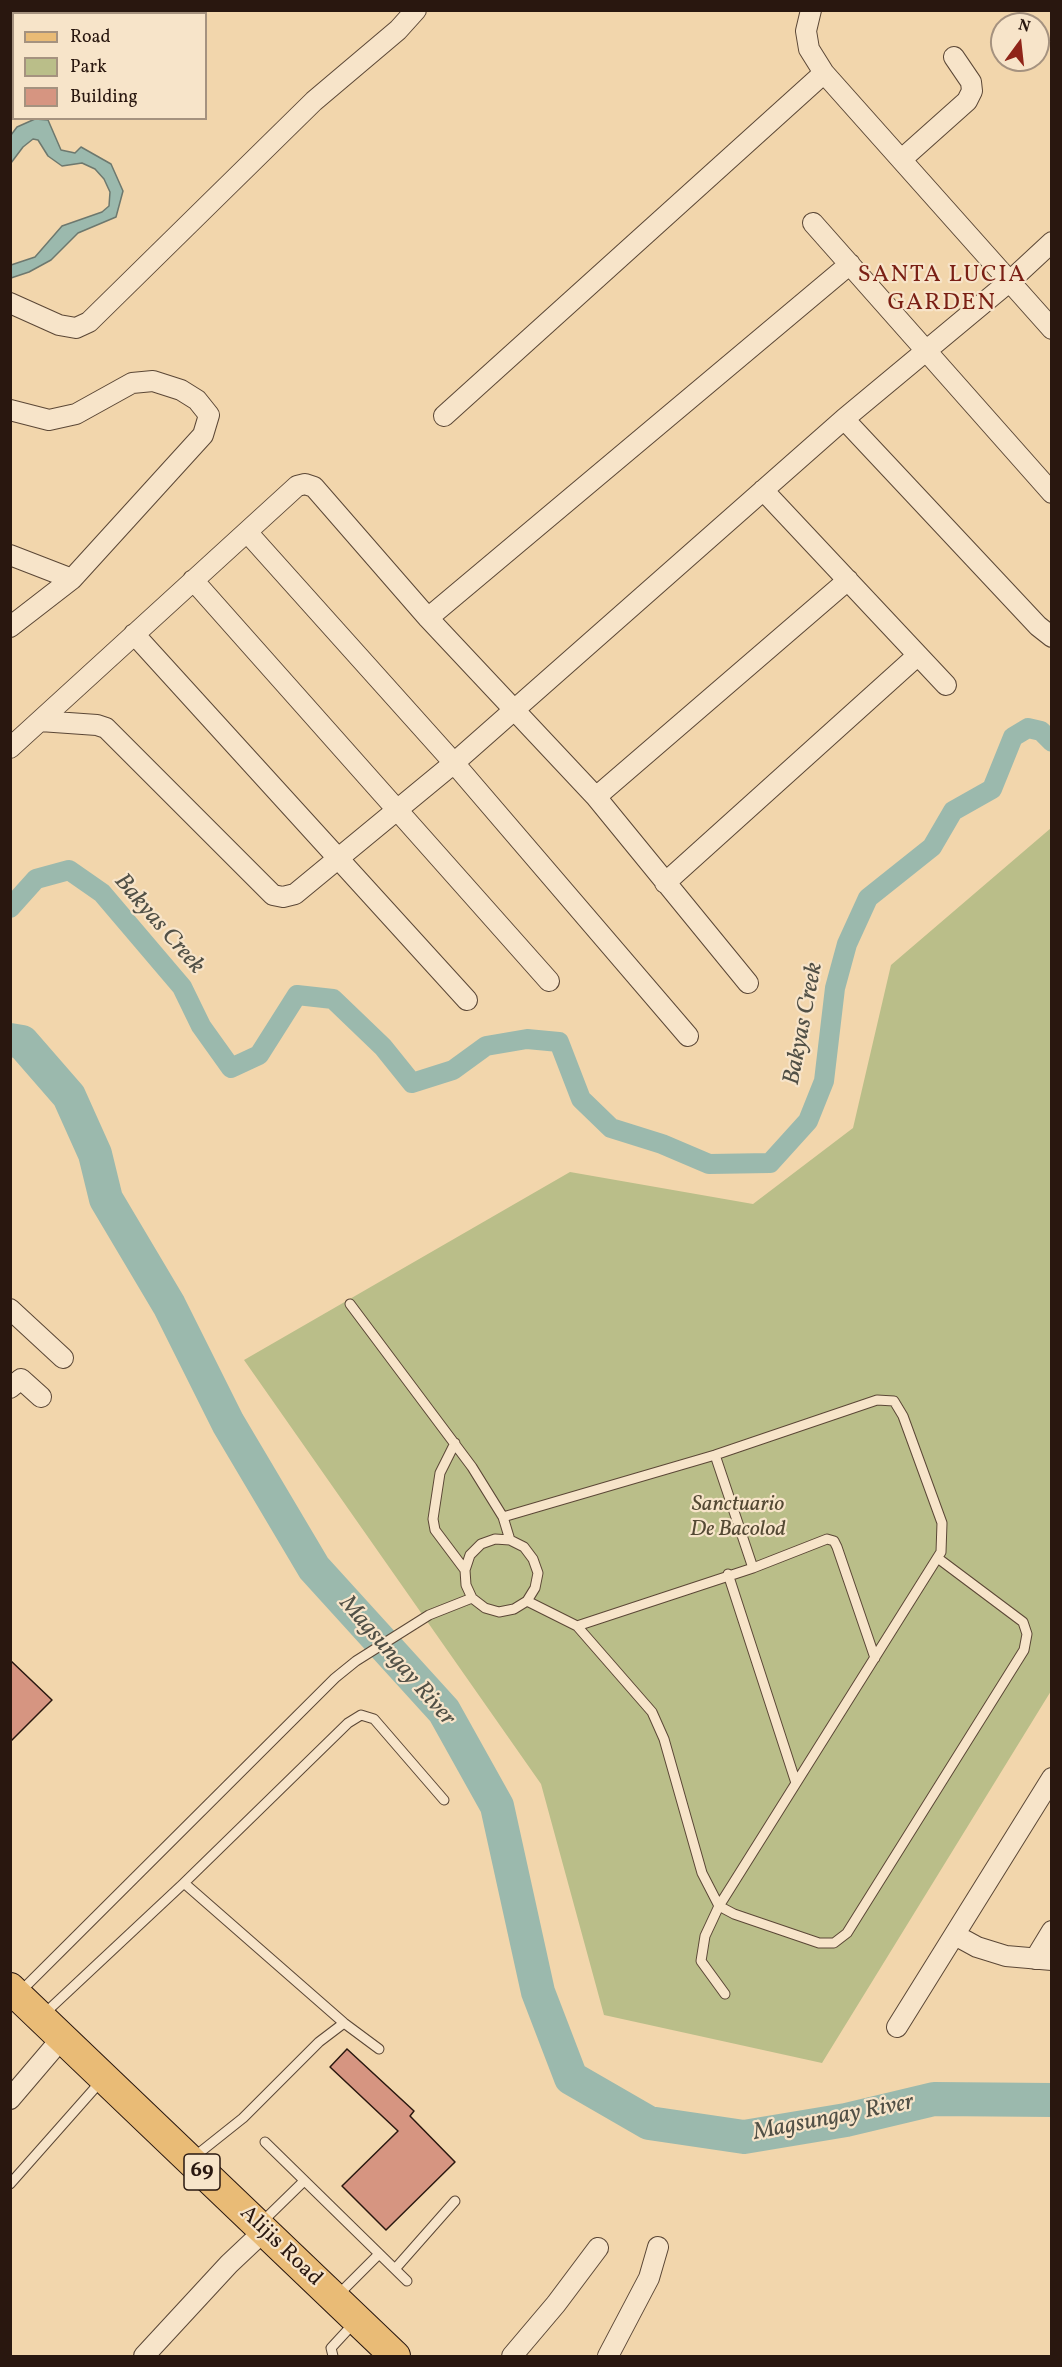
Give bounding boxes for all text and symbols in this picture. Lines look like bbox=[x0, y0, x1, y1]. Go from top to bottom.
legend bbox=[12, 12, 207, 120]
north arrow bbox=[990, 12, 1050, 72]
text: N bbox=[1016, 14, 1033, 39]
text: Road bbox=[70, 25, 111, 50]
text: Park bbox=[70, 55, 107, 80]
text: Building bbox=[70, 85, 138, 110]
district label: SANTA LUCIA GARDEN bbox=[857, 263, 1027, 319]
water label: Bakyas Creek bbox=[106, 869, 210, 981]
water label: Bakyas Creek bbox=[779, 960, 831, 1088]
park label: Sanctuario De Bacolod bbox=[690, 1493, 786, 1544]
water label: Magsungay River bbox=[332, 1591, 460, 1733]
water label: Magsungay River bbox=[751, 2089, 917, 2149]
road number: 69 bbox=[184, 2154, 220, 2190]
street label: Alijis Road bbox=[233, 2201, 327, 2293]

